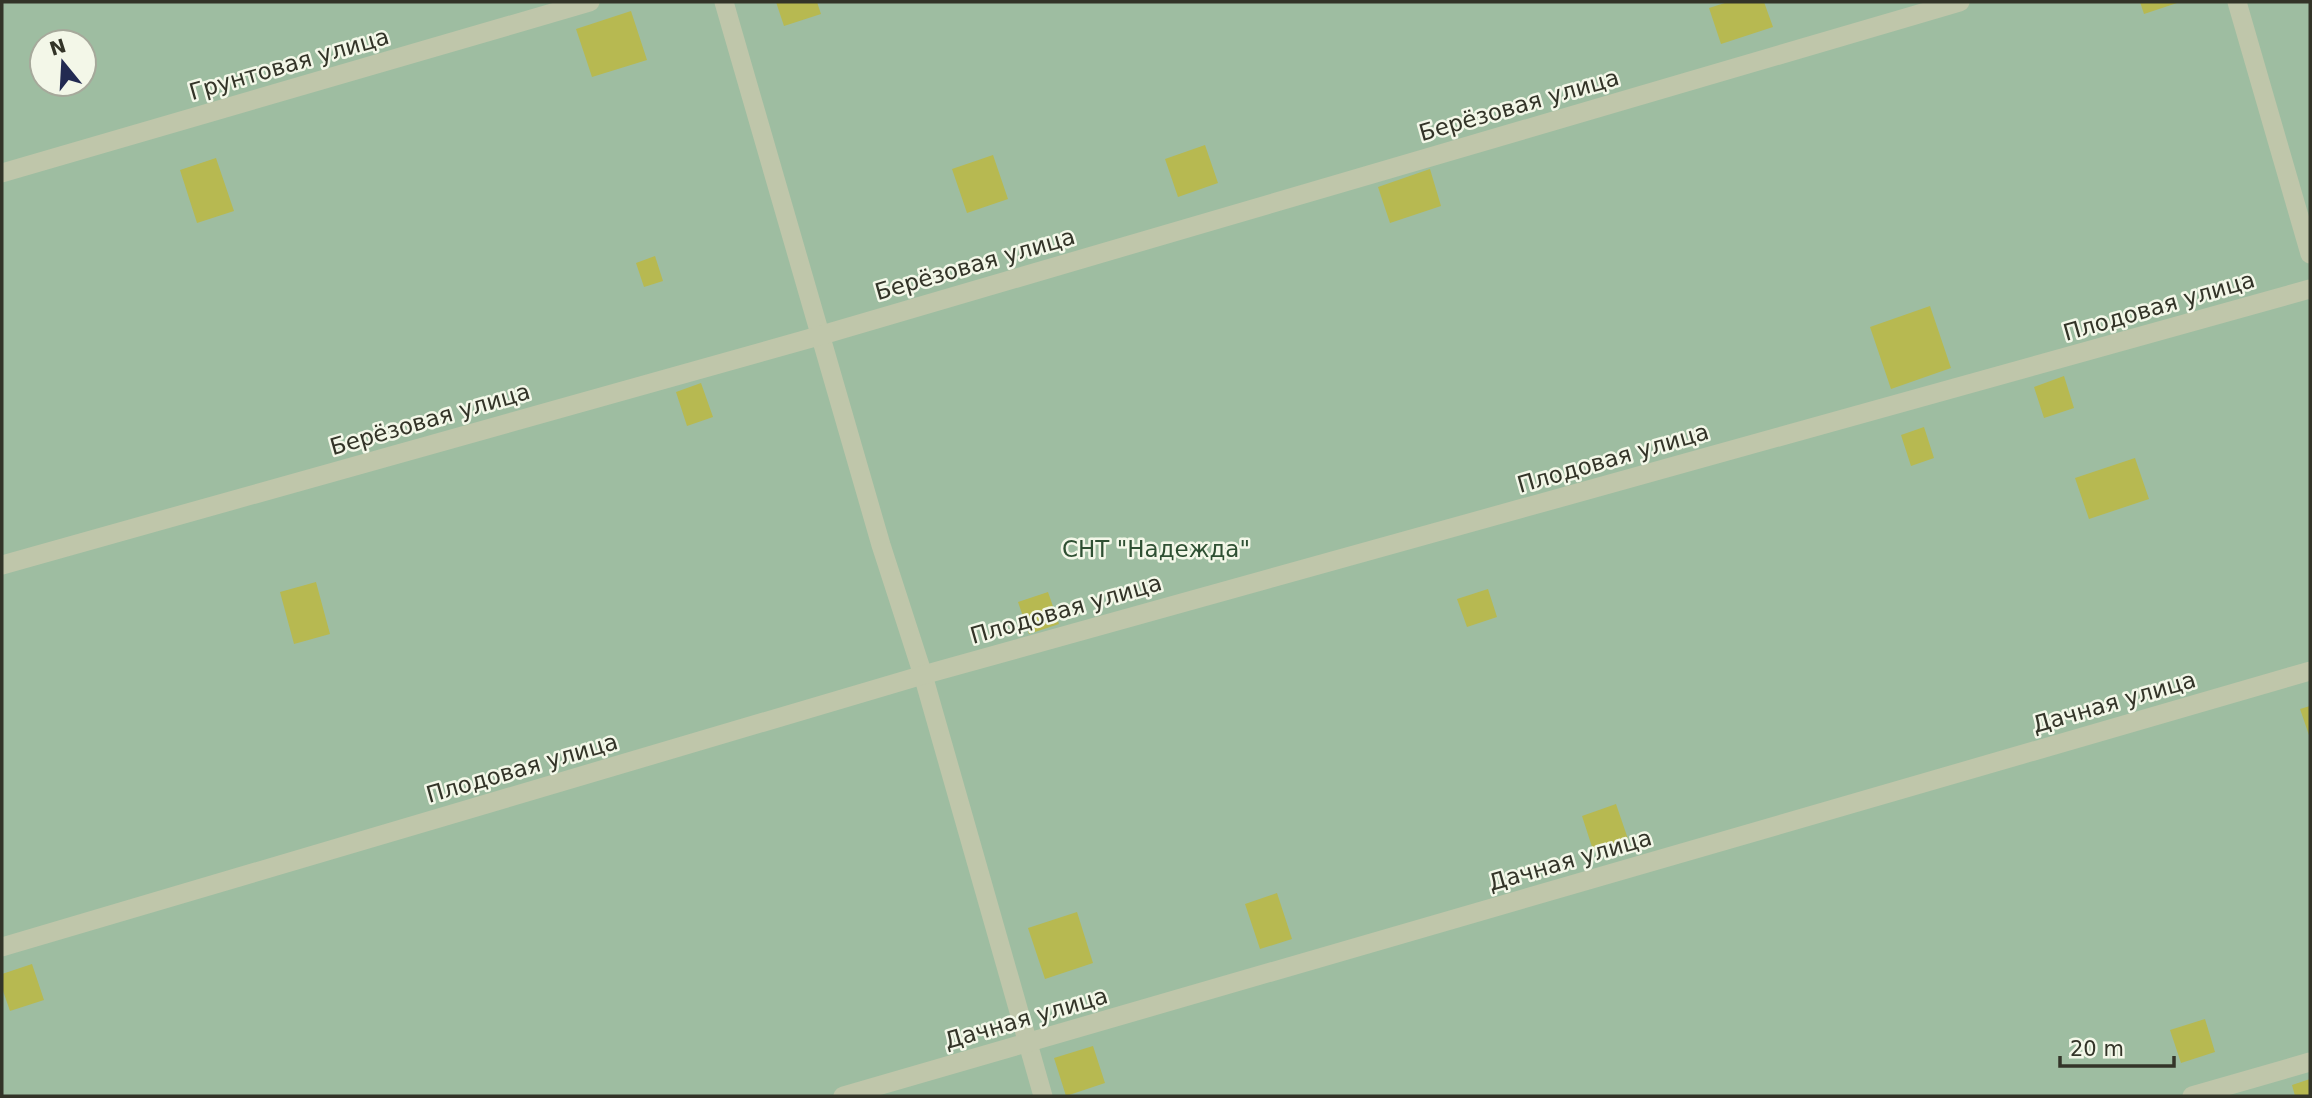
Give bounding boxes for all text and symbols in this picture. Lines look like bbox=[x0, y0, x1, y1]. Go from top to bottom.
street label: Грунтовая улица bbox=[186, 23, 392, 105]
north arrow bbox=[28, 28, 98, 98]
text: N bbox=[47, 34, 69, 60]
street label: Берёзовая улица bbox=[1416, 64, 1622, 146]
street label: Берёзовая улица bbox=[872, 223, 1078, 305]
street label: Плодовая улица bbox=[2060, 266, 2258, 346]
street label: Берёзовая улица bbox=[327, 378, 533, 460]
street label: Плодовая улица bbox=[1514, 418, 1712, 498]
park label: СНТ "Надежда" bbox=[1062, 536, 1250, 562]
street label: Плодовая улица bbox=[967, 569, 1165, 649]
street label: Дачная улица bbox=[2029, 666, 2199, 738]
street label: Плодовая улица bbox=[423, 728, 621, 808]
street label: Дачная улица bbox=[1485, 824, 1655, 896]
street label: Дачная улица bbox=[941, 982, 1111, 1054]
scale bar bbox=[2060, 1024, 2174, 1068]
text: 20 m bbox=[2070, 1037, 2124, 1061]

